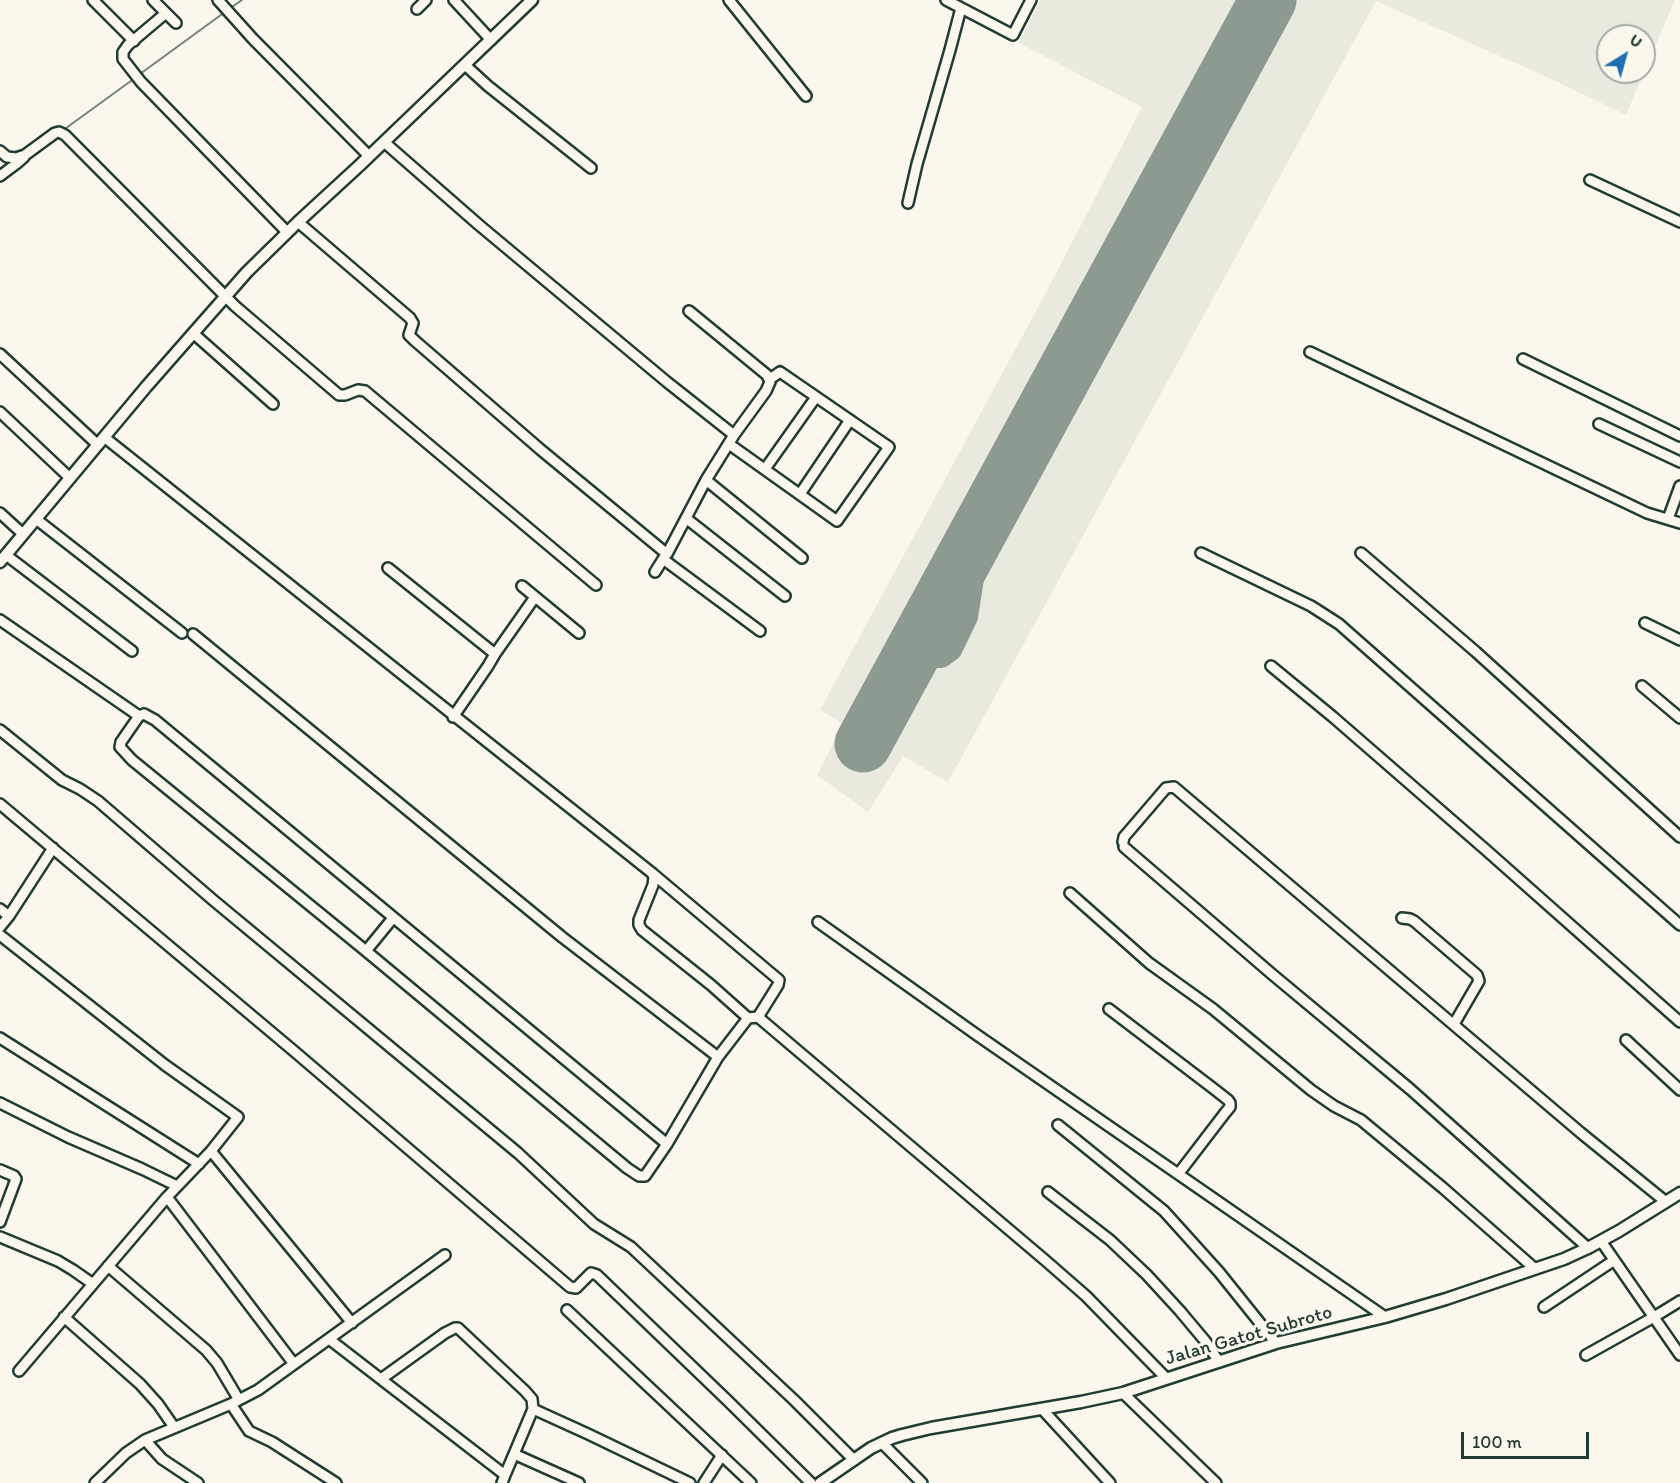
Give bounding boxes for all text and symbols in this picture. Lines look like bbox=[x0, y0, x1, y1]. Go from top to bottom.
north arrow bbox=[1596, 24, 1656, 84]
text: U bbox=[1626, 30, 1646, 52]
street label: Jalan Gatot Subroto bbox=[1163, 1301, 1335, 1371]
scale bar bbox=[1464, 1420, 1592, 1458]
text: 100 m bbox=[1472, 1431, 1522, 1453]

